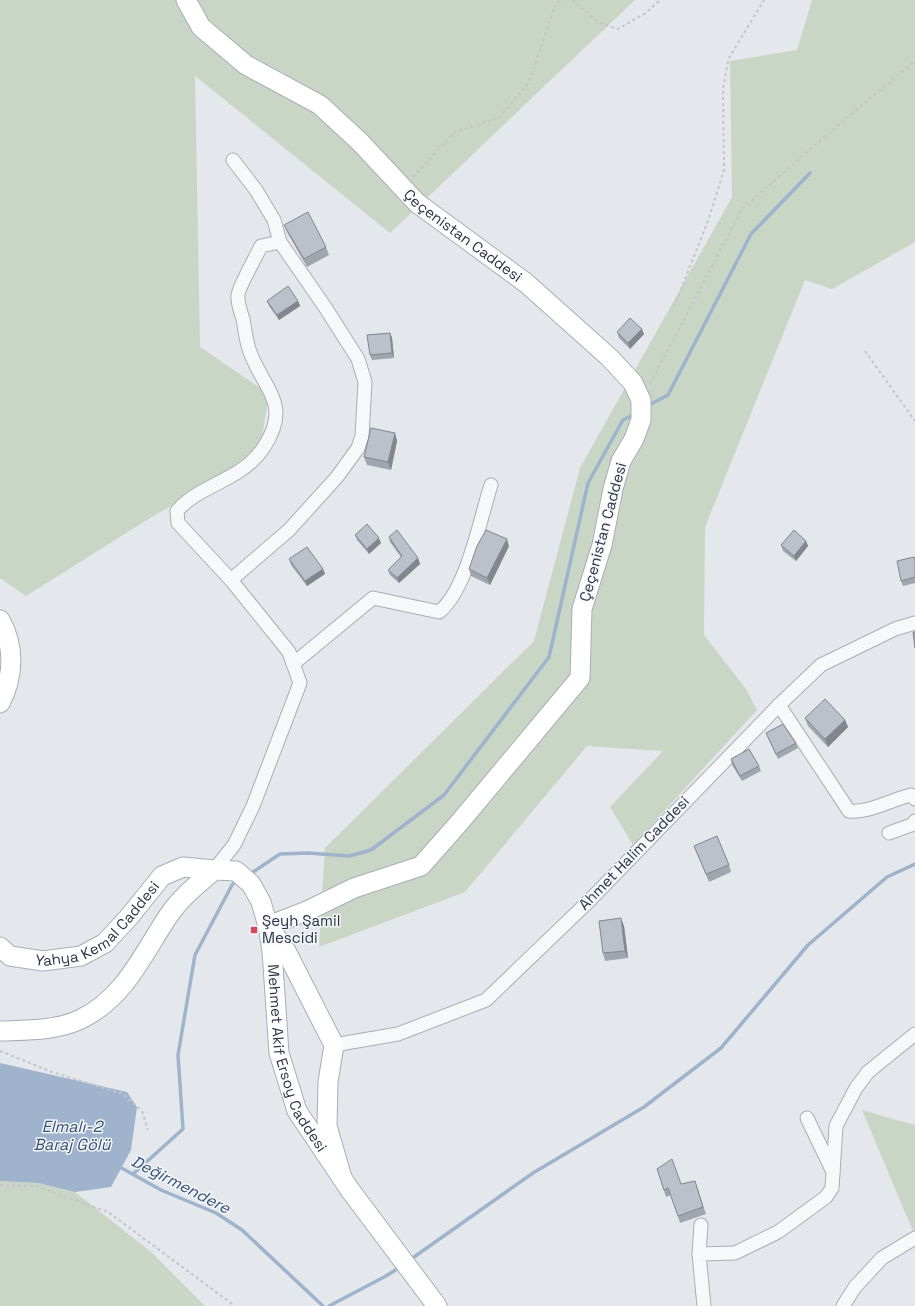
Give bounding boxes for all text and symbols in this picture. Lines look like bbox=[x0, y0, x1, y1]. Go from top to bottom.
street label: Çeçenistan Caddesi bbox=[400, 185, 526, 286]
street label: Çeçenistan Caddesi bbox=[575, 460, 630, 604]
street label: Ahmet Halim Caddesi bbox=[574, 792, 693, 914]
street label: Yahya Kemal Caddesi bbox=[34, 877, 163, 970]
place label: Şeyh Şamil Mescidi bbox=[262, 911, 340, 947]
marker: Şeyh Şamil Mescidi bbox=[249, 925, 259, 935]
street label: Mehmet Akif Ersoy Caddesi bbox=[264, 963, 332, 1155]
water label: Elmalı-2 Baraj Gölü bbox=[34, 1116, 112, 1155]
water label: Değirmendere bbox=[128, 1150, 234, 1219]

